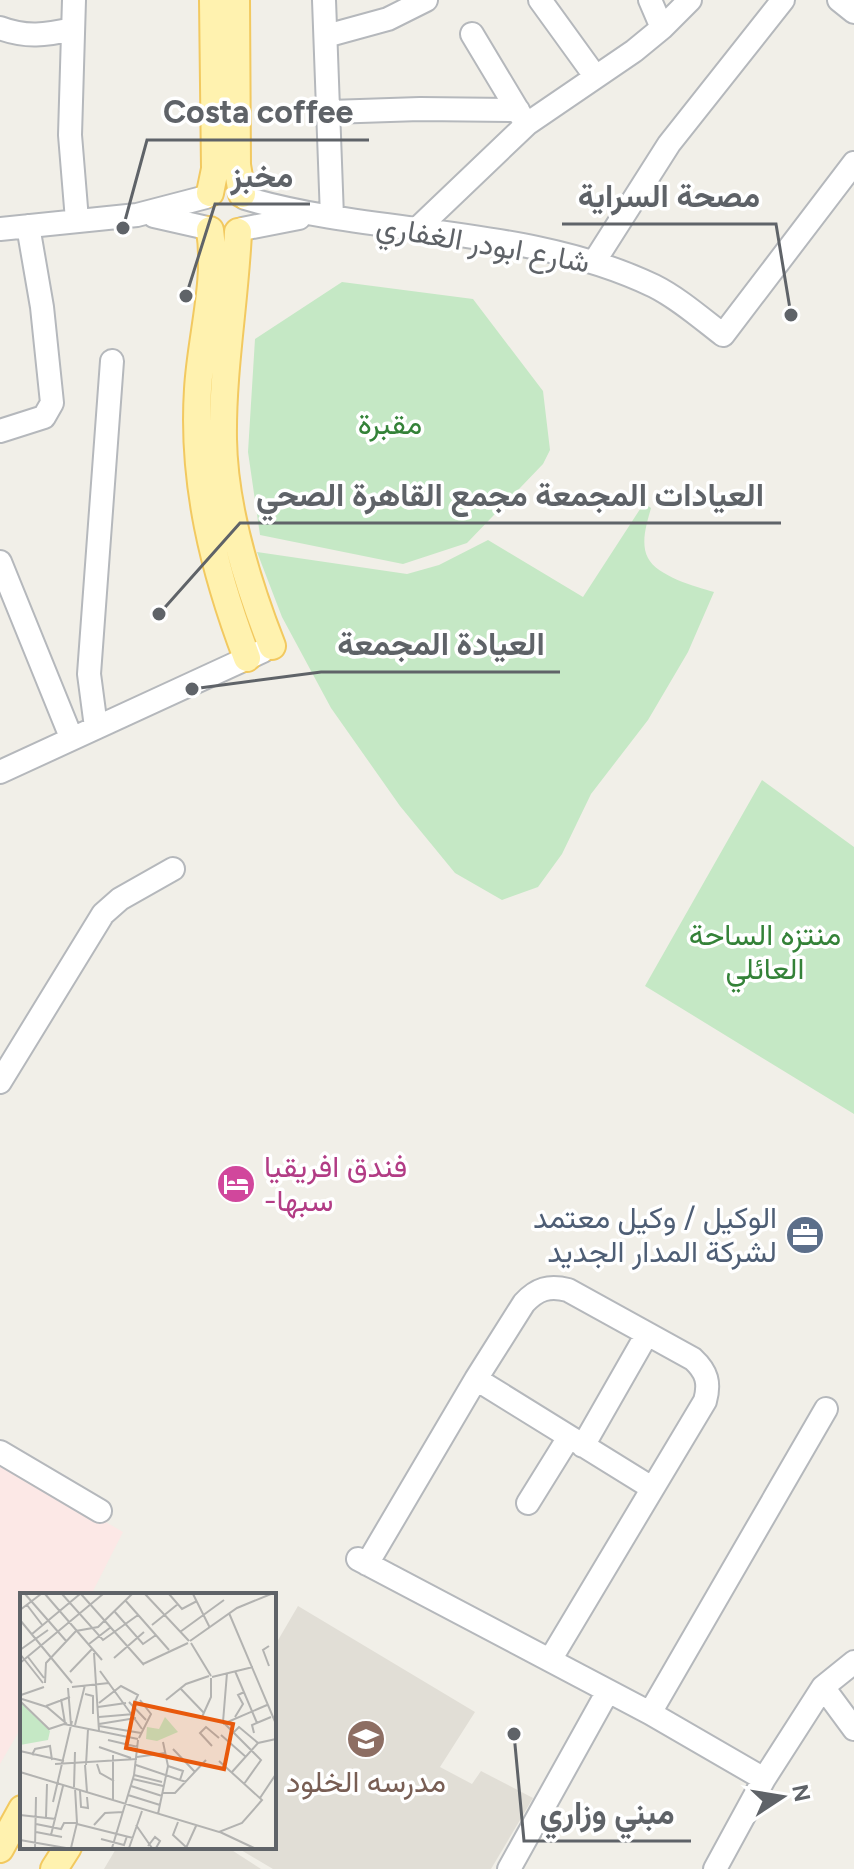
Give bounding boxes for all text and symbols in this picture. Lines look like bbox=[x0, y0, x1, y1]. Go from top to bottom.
callout: Costa coffee bbox=[147, 84, 369, 140]
text: Costa coffee bbox=[163, 93, 353, 131]
callout: مخبز bbox=[215, 148, 310, 204]
text: مخبز bbox=[230, 157, 293, 196]
callout: مصحة السراية bbox=[562, 168, 776, 224]
text: مصحة السراية bbox=[578, 177, 760, 216]
street label: شارع ابودر الغفاري bbox=[373, 207, 593, 286]
park label: مقبرة bbox=[358, 405, 422, 442]
callout: العيادات المجمعة مجمع القاهرة الصحي bbox=[240, 467, 781, 523]
text: العيادات المجمعة مجمع القاهرة الصحي bbox=[256, 476, 764, 522]
callout: العيادة المجمعة bbox=[321, 616, 560, 672]
text: العيادة المجمعة bbox=[337, 625, 545, 663]
park label: منتزه الساحة العائلي bbox=[689, 916, 841, 993]
place label: فندق افريقيا -سبها bbox=[264, 1148, 407, 1219]
hotel icon: فندق افريقيا -سبها bbox=[215, 1163, 257, 1205]
place label: الوكيل / وكيل معتمد لشركة المدار الجديد bbox=[533, 1199, 777, 1270]
office icon: الوكيل / وكيل معتمد لشركة المدار الجديد bbox=[784, 1214, 826, 1256]
inset map bbox=[20, 1593, 276, 1849]
school or university icon: مدرسه الخلود bbox=[345, 1718, 387, 1760]
north arrow bbox=[742, 1757, 822, 1837]
place label: مدرسه الخلود bbox=[286, 1763, 446, 1800]
text: N bbox=[786, 1782, 816, 1804]
callout: مبني وزاري bbox=[524, 1785, 691, 1841]
text: مبني وزاري bbox=[539, 1794, 675, 1840]

